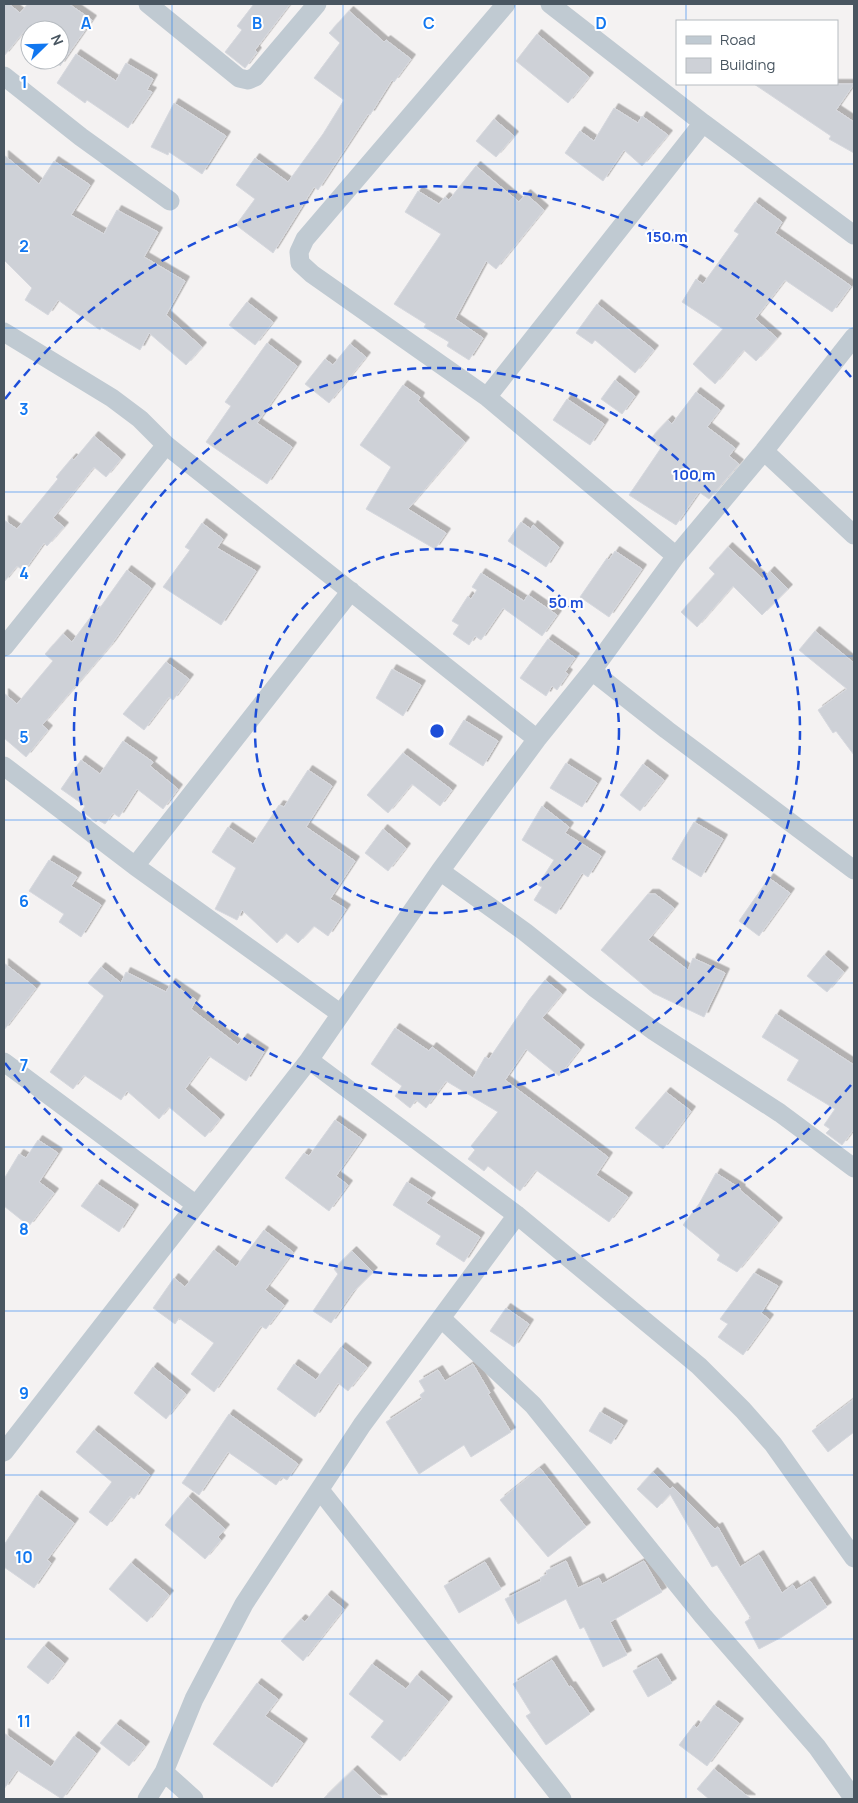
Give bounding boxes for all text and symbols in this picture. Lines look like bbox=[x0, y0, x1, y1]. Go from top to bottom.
text: A bbox=[81, 12, 92, 34]
text: B bbox=[252, 12, 262, 34]
text: C bbox=[423, 12, 435, 34]
text: D bbox=[595, 12, 607, 34]
north arrow bbox=[20, 20, 70, 70]
legend bbox=[676, 20, 838, 85]
text: Road bbox=[720, 29, 756, 50]
text: N bbox=[47, 31, 68, 48]
text: Building bbox=[720, 54, 775, 75]
text: 1 bbox=[20, 71, 28, 93]
text: 150 m bbox=[646, 226, 688, 247]
text: 2 bbox=[19, 235, 29, 257]
text: 3 bbox=[19, 398, 29, 420]
text: 100 m bbox=[673, 464, 715, 485]
text: 4 bbox=[19, 562, 29, 584]
text: 50 m bbox=[548, 592, 584, 613]
centre of rings bbox=[428, 722, 446, 740]
text: 5 bbox=[19, 726, 29, 748]
text: 6 bbox=[19, 890, 29, 912]
text: 7 bbox=[20, 1054, 28, 1076]
text: 8 bbox=[19, 1218, 29, 1240]
text: 9 bbox=[19, 1382, 29, 1404]
text: 10 bbox=[15, 1546, 33, 1568]
text: 11 bbox=[17, 1710, 31, 1732]

